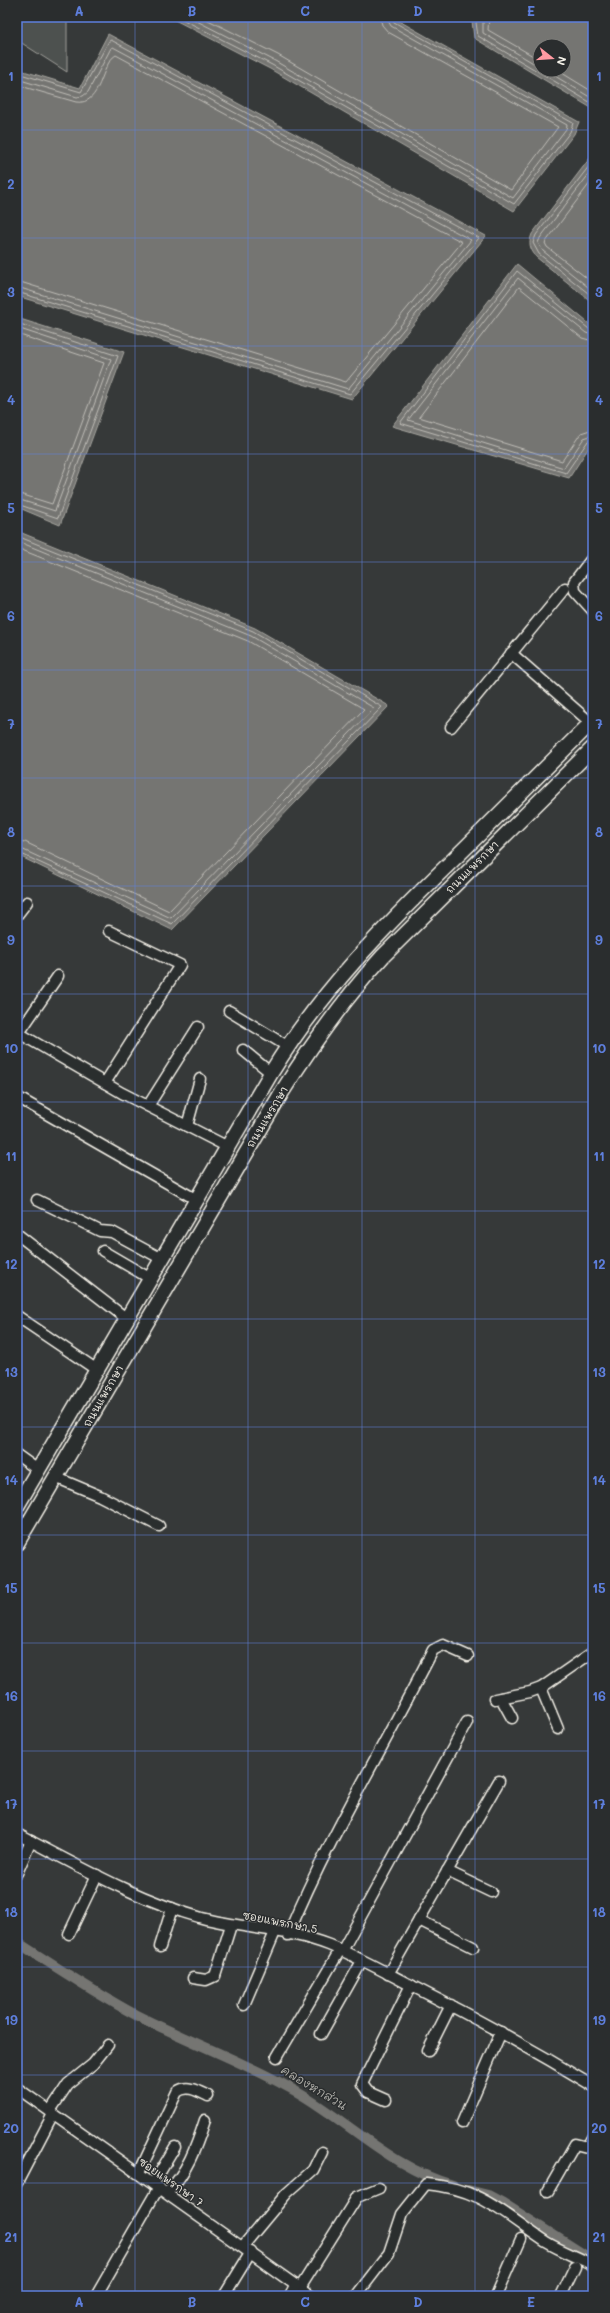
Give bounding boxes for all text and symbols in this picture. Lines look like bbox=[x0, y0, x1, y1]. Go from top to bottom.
text: A bbox=[74, 2, 84, 19]
text: B bbox=[188, 2, 197, 19]
text: C bbox=[300, 2, 310, 19]
text: D bbox=[413, 2, 423, 19]
text: E bbox=[527, 2, 535, 19]
north arrow bbox=[532, 38, 572, 78]
text: N bbox=[554, 55, 570, 67]
text: 1 bbox=[8, 67, 14, 84]
text: 1 bbox=[596, 67, 602, 84]
text: 2 bbox=[7, 175, 15, 192]
text: 2 bbox=[595, 175, 603, 192]
text: 3 bbox=[7, 283, 15, 300]
text: 3 bbox=[595, 283, 603, 300]
text: 4 bbox=[7, 391, 15, 408]
text: 4 bbox=[595, 391, 603, 408]
text: 5 bbox=[7, 499, 15, 516]
text: 5 bbox=[595, 499, 603, 516]
text: 6 bbox=[7, 607, 15, 624]
text: 6 bbox=[595, 607, 603, 624]
text: 7 bbox=[7, 715, 15, 732]
text: 7 bbox=[595, 715, 603, 732]
text: 8 bbox=[7, 823, 15, 840]
text: 8 bbox=[595, 823, 603, 840]
street label: ถนนแพรกษา bbox=[442, 837, 501, 896]
text: 9 bbox=[7, 931, 15, 948]
text: 9 bbox=[595, 931, 603, 948]
text: 10 bbox=[4, 1039, 18, 1056]
text: 10 bbox=[592, 1039, 606, 1056]
street label: ถนนแพรกษา bbox=[242, 1083, 291, 1150]
text: 11 bbox=[5, 1147, 17, 1164]
text: 11 bbox=[593, 1147, 605, 1164]
text: 12 bbox=[4, 1255, 18, 1272]
text: 12 bbox=[592, 1255, 606, 1272]
street label: ถนนแพรกษา bbox=[79, 1362, 126, 1429]
text: 13 bbox=[4, 1363, 18, 1380]
text: 13 bbox=[592, 1363, 606, 1380]
text: 14 bbox=[4, 1471, 18, 1488]
text: 14 bbox=[592, 1471, 606, 1488]
text: 15 bbox=[4, 1579, 18, 1596]
text: 15 bbox=[592, 1579, 606, 1596]
text: 16 bbox=[4, 1687, 18, 1704]
text: 16 bbox=[592, 1687, 606, 1704]
text: 17 bbox=[4, 1795, 18, 1812]
text: 17 bbox=[592, 1795, 606, 1812]
text: 18 bbox=[4, 1903, 18, 1920]
text: 18 bbox=[592, 1903, 606, 1920]
street label: ซอยแพรกษา 5 bbox=[241, 1907, 319, 1936]
text: 19 bbox=[4, 2011, 18, 2028]
text: 19 bbox=[592, 2011, 606, 2028]
water label: คลองหกส่วน bbox=[278, 2061, 351, 2113]
text: 20 bbox=[3, 2119, 19, 2136]
text: 20 bbox=[591, 2119, 607, 2136]
street label: ซอยแพรกษา 7 bbox=[136, 2154, 207, 2209]
text: 21 bbox=[4, 2228, 18, 2245]
text: 21 bbox=[592, 2228, 606, 2245]
text: A bbox=[74, 2293, 84, 2310]
text: B bbox=[188, 2293, 197, 2310]
text: C bbox=[300, 2293, 310, 2310]
text: D bbox=[413, 2293, 423, 2310]
text: E bbox=[527, 2293, 535, 2310]

